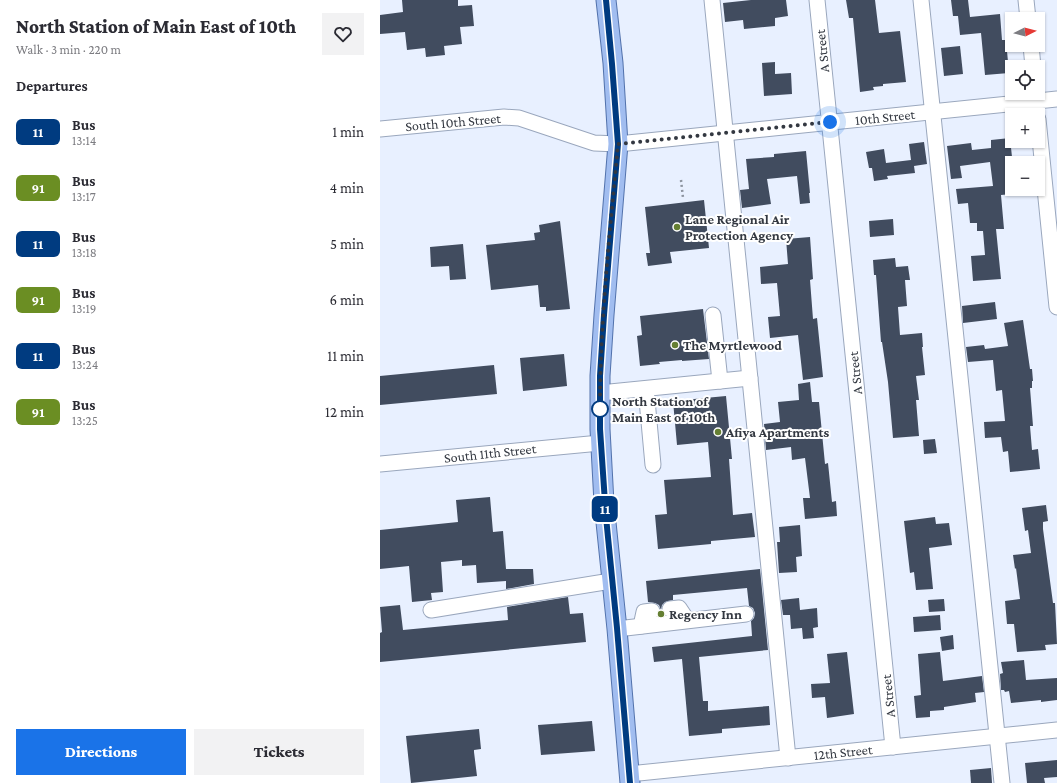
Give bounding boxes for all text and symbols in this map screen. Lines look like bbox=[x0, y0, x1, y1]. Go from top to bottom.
north arrow bbox=[1005, 12, 1045, 52]
map controls bbox=[1005, 12, 1045, 196]
button: heart bbox=[322, 13, 364, 55]
text: North Station of Main East of 10th bbox=[16, 16, 296, 37]
street label: A Street bbox=[812, 28, 832, 73]
text: Walk · 3 min · 220 m bbox=[16, 42, 121, 57]
button: locate bbox=[1005, 60, 1045, 100]
text: Departures bbox=[16, 78, 88, 94]
street label: 10th Street bbox=[854, 106, 916, 128]
button: + bbox=[1005, 108, 1045, 148]
street label: South 10th Street bbox=[405, 110, 502, 134]
your location bbox=[820, 112, 840, 132]
text: Bus bbox=[72, 117, 95, 133]
text: 11 bbox=[33, 124, 43, 140]
text: 1 min bbox=[332, 124, 364, 140]
text: 13:14 bbox=[72, 133, 96, 148]
button: − bbox=[1005, 156, 1045, 196]
text: Bus bbox=[72, 173, 95, 189]
text: 91 bbox=[32, 180, 44, 196]
text: 4 min bbox=[329, 180, 364, 196]
text: 13:17 bbox=[72, 189, 96, 204]
place label: Lane Regional Air Protection Agency bbox=[685, 211, 793, 243]
marker: Lane Regional Air Protection Agency bbox=[672, 222, 682, 232]
text: Bus bbox=[72, 229, 95, 245]
text: 11 bbox=[33, 236, 43, 252]
text: 5 min bbox=[330, 236, 364, 252]
text: 13:18 bbox=[72, 245, 97, 260]
text: Bus bbox=[72, 285, 95, 301]
text: 91 bbox=[32, 292, 44, 308]
text: 6 min bbox=[330, 292, 364, 308]
text: 13:19 bbox=[72, 301, 96, 316]
place label: The Myrtlewood bbox=[683, 337, 782, 353]
marker: The Myrtlewood bbox=[670, 340, 680, 350]
text: Bus bbox=[72, 341, 95, 357]
text: 11 bbox=[33, 348, 43, 364]
text: 11 min bbox=[327, 348, 364, 364]
street label: A Street bbox=[845, 350, 865, 395]
text: 13:24 bbox=[72, 357, 98, 372]
place label: North Station of Main East of 10th bbox=[612, 393, 715, 425]
text: Bus bbox=[72, 397, 95, 413]
marker: North Station of Main East of 10th bbox=[591, 400, 609, 418]
text: 91 bbox=[32, 404, 44, 420]
text: 12 min bbox=[325, 404, 364, 420]
text: 13:25 bbox=[72, 413, 98, 428]
place label: Afiya Apartments bbox=[725, 424, 829, 440]
marker: Afiya Apartments bbox=[713, 427, 723, 437]
street label: South 11th Street bbox=[443, 440, 537, 466]
line badge: 11 bbox=[587, 496, 623, 522]
text: 11 bbox=[600, 501, 610, 517]
place label: Regency Inn bbox=[669, 606, 742, 622]
marker: Regency Inn bbox=[656, 609, 666, 619]
street label: A Street bbox=[878, 673, 898, 718]
button: Directions bbox=[16, 729, 186, 775]
button: Tickets bbox=[194, 729, 364, 775]
street label: 12th Street bbox=[813, 741, 873, 763]

